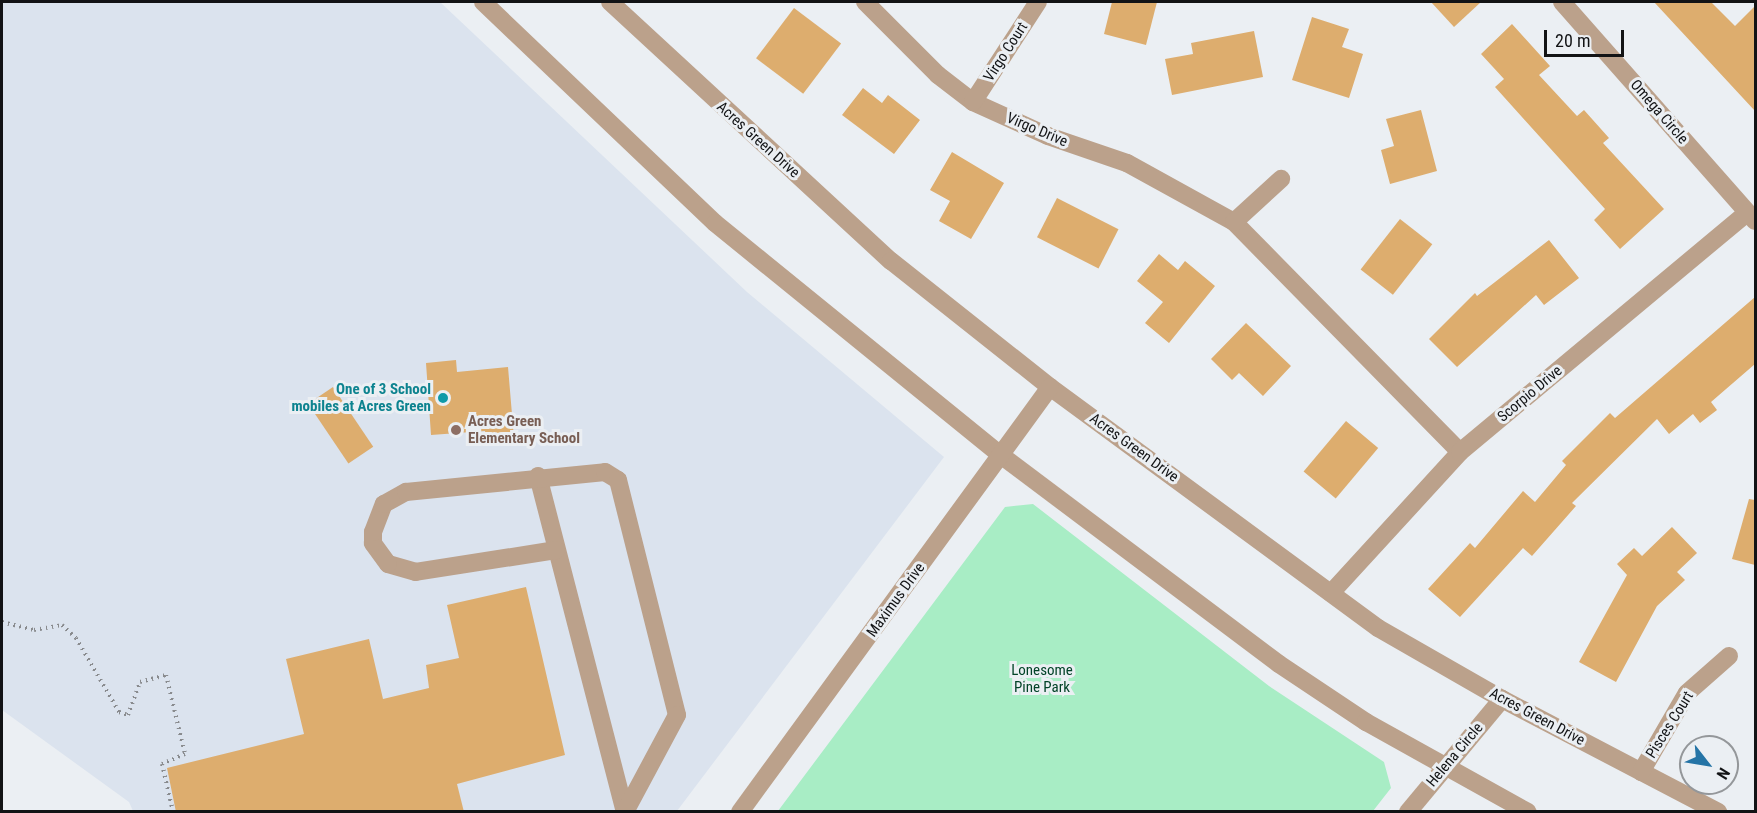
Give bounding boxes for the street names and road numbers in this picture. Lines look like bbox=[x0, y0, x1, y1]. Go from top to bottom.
street label: Virgo Court bbox=[980, 19, 1032, 85]
street label: Omega Circle bbox=[1626, 76, 1692, 148]
street label: Acres Green Drive bbox=[713, 98, 803, 182]
street label: Virgo Drive bbox=[1004, 109, 1070, 151]
street label: Scorpio Drive bbox=[1494, 362, 1566, 426]
street label: Acres Green Drive bbox=[1086, 410, 1182, 486]
street label: Maximus Drive bbox=[863, 559, 929, 641]
street label: Acres Green Drive bbox=[1486, 684, 1588, 750]
street label: Pisces Court bbox=[1642, 688, 1698, 762]
street label: Helena Circle bbox=[1423, 719, 1487, 791]

